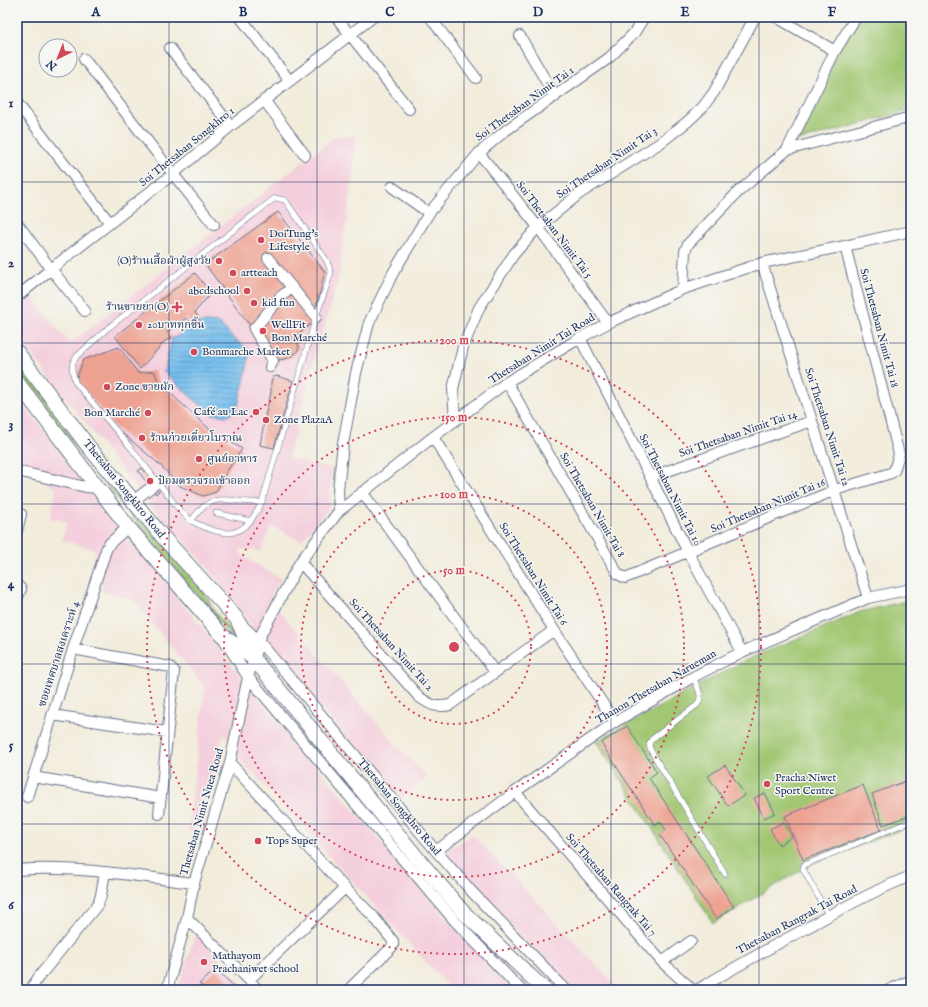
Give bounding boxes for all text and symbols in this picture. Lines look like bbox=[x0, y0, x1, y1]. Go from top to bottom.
text: A bbox=[91, 4, 102, 21]
text: B bbox=[239, 4, 248, 21]
text: C bbox=[385, 4, 395, 21]
text: D bbox=[533, 4, 544, 21]
text: E bbox=[680, 4, 690, 21]
text: F bbox=[828, 4, 837, 21]
north arrow bbox=[38, 38, 78, 78]
text: N bbox=[43, 56, 61, 74]
street label: Soi Thetsaban Nimit Tai 1 bbox=[473, 64, 577, 144]
text: 1 bbox=[9, 95, 14, 112]
street label: Soi Thetsaban Songkhro 1 bbox=[136, 104, 238, 190]
street label: Soi Thetsaban Nimit Tai 3 bbox=[554, 124, 660, 202]
street label: Soi Thetsaban Nimit Tai 5 bbox=[513, 179, 595, 281]
place label: DoiTung's Lifestyle bbox=[269, 227, 318, 254]
marker: DoiTung's Lifestyle bbox=[256, 235, 266, 245]
place label: (O)ร้านเสื้อผ้าผู้สูงวัย bbox=[117, 252, 211, 268]
text: 2 bbox=[8, 255, 14, 272]
marker: (O)ร้านเสื้อผ้าผู้สูงวัย bbox=[214, 256, 224, 266]
place label: artteach bbox=[241, 266, 278, 280]
street label: Soi Thetsaban Nimit Tai 18 bbox=[856, 267, 902, 389]
marker: artteach bbox=[228, 268, 238, 278]
place label: abcdschool bbox=[189, 284, 239, 298]
marker: abcdschool bbox=[242, 286, 252, 296]
place label: kid fun bbox=[262, 296, 295, 310]
marker: kid fun bbox=[249, 298, 259, 308]
place label: ร้านขายยา(O) bbox=[106, 300, 169, 314]
marker: ร้านขายยา(O) bbox=[172, 302, 182, 312]
street label: Thetsaban Nimit Tai Road bbox=[486, 311, 598, 387]
place label: 20บาททุกชิ้น bbox=[147, 316, 205, 332]
place label: WellFit Bon Marché bbox=[271, 318, 327, 345]
marker: 20บาททุกชิ้น bbox=[134, 320, 144, 330]
marker: WellFit Bon Marché bbox=[258, 326, 268, 336]
text: 200 m bbox=[439, 333, 469, 348]
place label: Bonmarche Market bbox=[202, 345, 290, 359]
marker: Bonmarche Market bbox=[189, 347, 199, 357]
street label: Soi Thetsaban Nimit Tai 12 bbox=[801, 366, 853, 488]
place label: Zone ขายผัก bbox=[115, 380, 174, 394]
marker: Zone ขายผัก bbox=[102, 382, 112, 392]
place label: Café au Lac bbox=[194, 405, 248, 419]
place label: Bon Marché bbox=[84, 406, 140, 420]
marker: Café au Lac bbox=[251, 407, 261, 417]
street label: Soi Thetsaban Nimit Tai 14 bbox=[677, 407, 799, 461]
marker: Bon Marché bbox=[143, 408, 153, 418]
text: 150 m bbox=[441, 410, 468, 425]
place label: Zone PlazaA bbox=[274, 413, 333, 427]
marker: Zone PlazaA bbox=[261, 415, 271, 425]
text: 3 bbox=[9, 416, 14, 433]
place label: ร้านก๋วยเตี๋ยวโบราณ bbox=[150, 429, 242, 445]
street label: Soi Thetsaban Nimit Tai 10 bbox=[636, 432, 704, 548]
marker: ร้านก๋วยเตี๋ยวโบราณ bbox=[137, 433, 147, 443]
street label: Thetsaban Songkhro Road bbox=[80, 437, 168, 541]
street label: Soi Thetsaban Nimit Tai 8 bbox=[556, 450, 628, 560]
place label: ศูนย์อาหาร bbox=[207, 452, 258, 466]
marker: ศูนย์อาหาร bbox=[194, 454, 204, 464]
place label: ป้อมตรวจรถเข้าออก bbox=[158, 474, 250, 488]
street label: Soi Thetsaban Nimit Tai 16 bbox=[709, 475, 828, 536]
marker: ป้อมตรวจรถเข้าออก bbox=[145, 476, 155, 486]
text: 100 m bbox=[440, 487, 469, 502]
street label: Soi Thetsaban Nimit Tai 6 bbox=[496, 520, 571, 628]
text: 50 m bbox=[443, 563, 466, 578]
text: 4 bbox=[8, 576, 15, 593]
street label: Soi Thetsaban Nimit Tai 2 bbox=[346, 596, 436, 694]
street label: ซอยเทศบาลสงเคราะห์ 4 bbox=[35, 599, 83, 709]
centre of rings bbox=[447, 640, 461, 654]
street label: Thanon Thetsaban Narueman bbox=[593, 647, 719, 727]
text: 5 bbox=[9, 737, 14, 754]
street label: Thetsaban Nimit Nuea Road bbox=[177, 746, 227, 877]
street label: Thetsaban Songkhro Road bbox=[354, 756, 444, 859]
place label: Pracha Niwet Sport Centre bbox=[775, 771, 836, 798]
marker: Pracha Niwet Sport Centre bbox=[762, 779, 772, 789]
street label: Soi Thetsaban Rangrak Tai 7 bbox=[563, 831, 659, 939]
place label: Tops Super bbox=[266, 834, 318, 848]
marker: Tops Super bbox=[253, 836, 263, 846]
street label: Thetsaban Rangrak Tai Road bbox=[734, 882, 860, 958]
text: 6 bbox=[8, 897, 14, 914]
place label: Mathayom Prachaniwet school bbox=[212, 949, 299, 976]
marker: Mathayom Prachaniwet school bbox=[199, 957, 209, 967]

